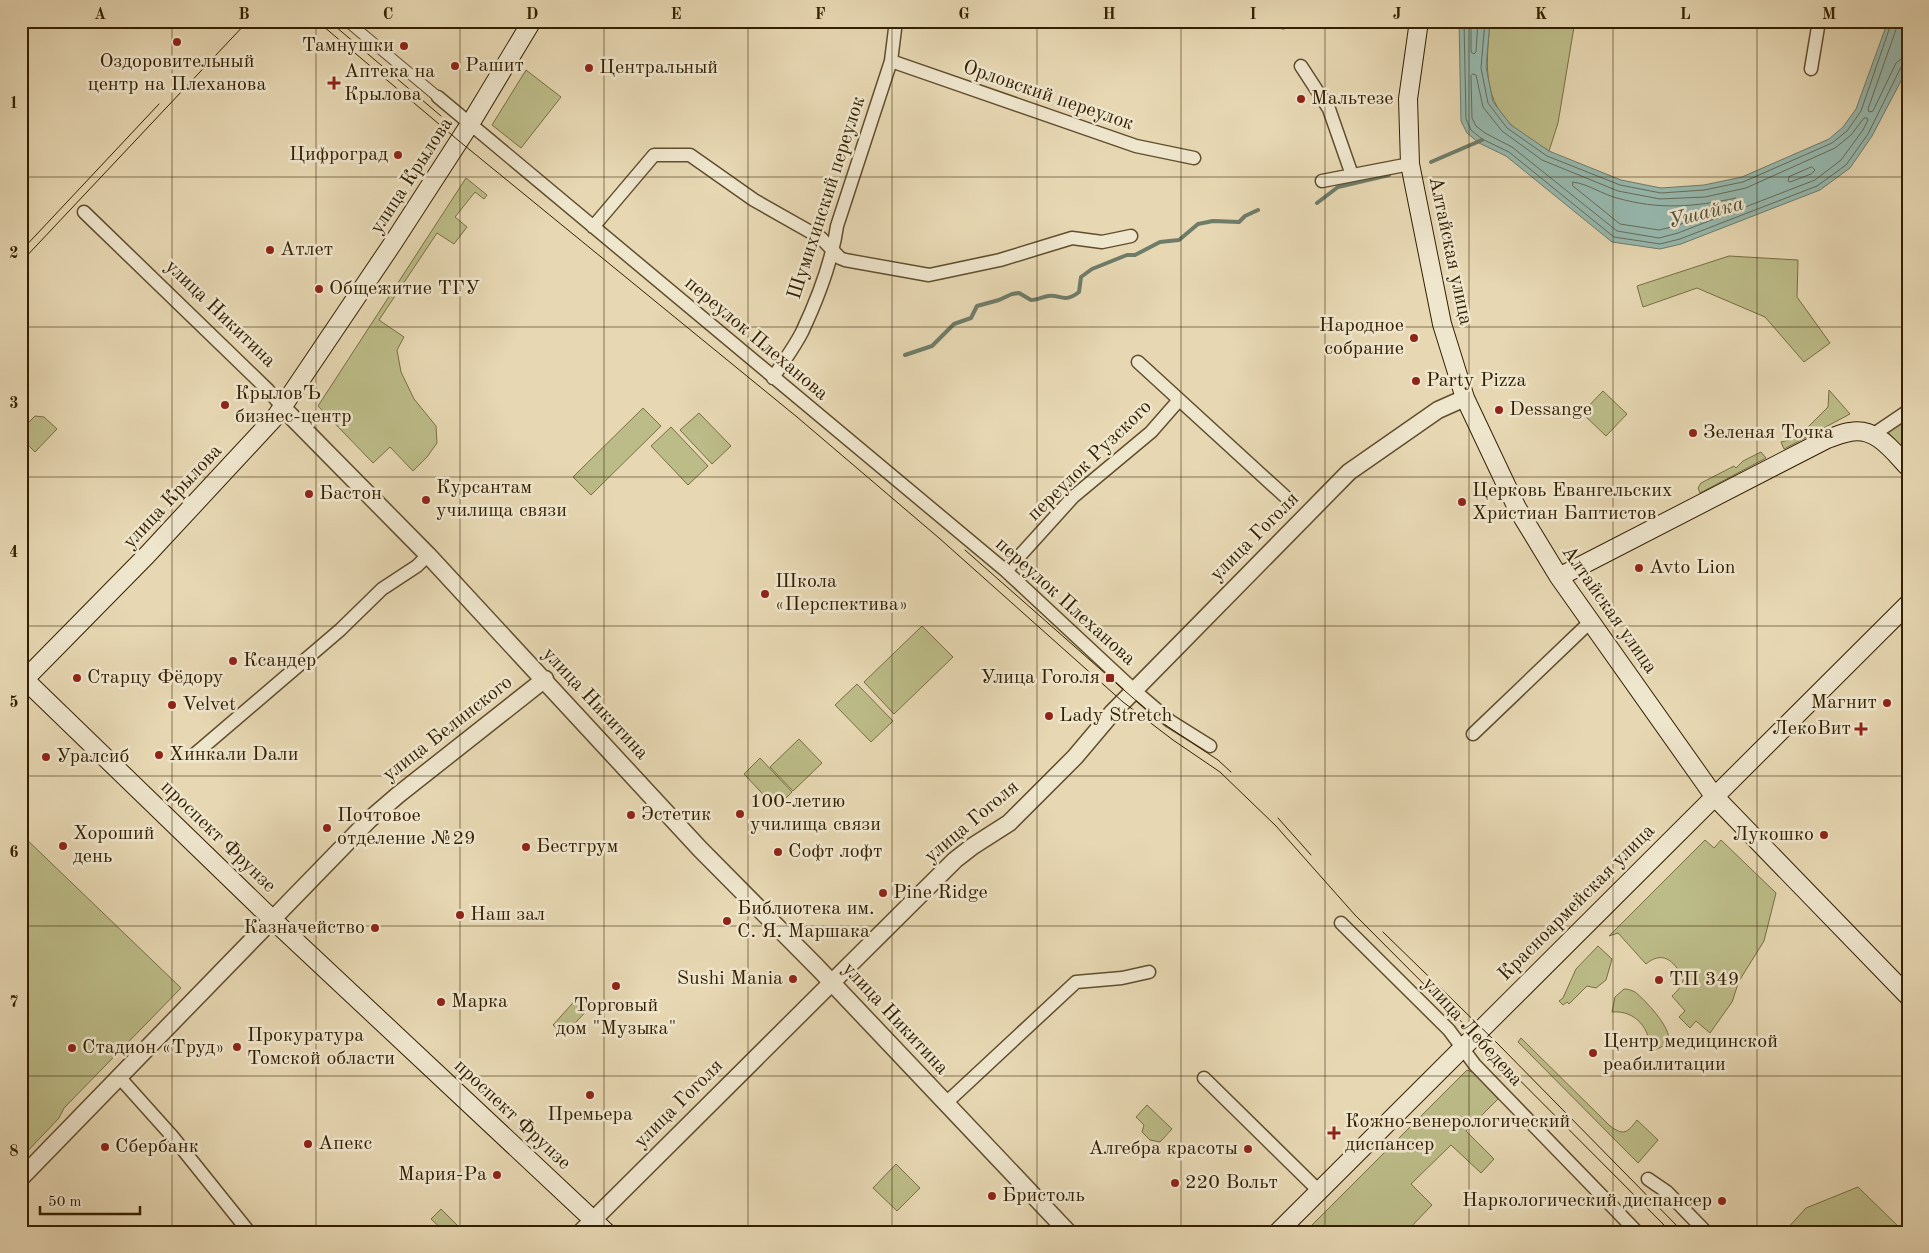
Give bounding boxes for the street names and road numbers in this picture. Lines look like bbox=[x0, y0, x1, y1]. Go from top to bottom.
street label: Орловский переулок bbox=[960, 57, 1136, 135]
street label: Шумихинский переулок bbox=[785, 94, 869, 302]
street label: улица Крылова bbox=[367, 114, 457, 238]
street label: Алтайская улица bbox=[1424, 175, 1476, 327]
street label: улица Никитина bbox=[161, 256, 279, 372]
street label: переулок Плеханова bbox=[680, 273, 832, 405]
street label: переулок Рузского bbox=[1024, 397, 1156, 525]
street label: улица Крылова bbox=[120, 441, 226, 553]
street label: улица Гоголя bbox=[1207, 489, 1303, 585]
street label: переулок Плеханова bbox=[991, 534, 1139, 670]
street label: Алтайская улица bbox=[1557, 542, 1661, 678]
street label: улица Никитина bbox=[538, 644, 652, 764]
street label: улица Белинского bbox=[380, 672, 516, 786]
street label: проспект Фрунзе bbox=[157, 777, 279, 897]
street label: улица Гоголя bbox=[921, 777, 1023, 867]
street label: Красноармейская улица bbox=[1495, 821, 1659, 985]
street label: улица Никитина bbox=[838, 959, 952, 1079]
street label: улица Лебедева bbox=[1418, 974, 1526, 1090]
street label: проспект Фрунзе bbox=[450, 1056, 574, 1174]
street label: улица Гоголя bbox=[631, 1056, 727, 1152]

